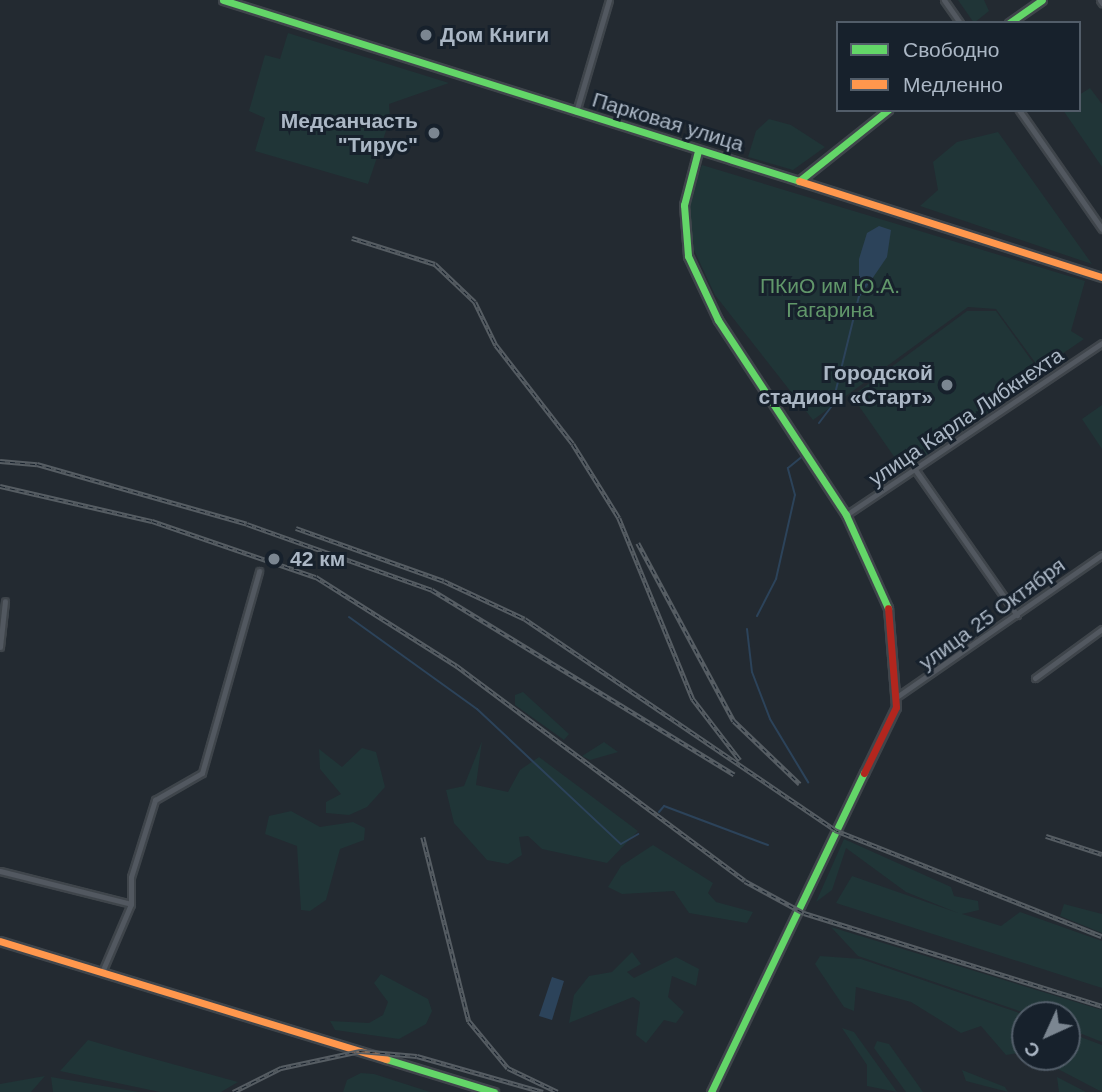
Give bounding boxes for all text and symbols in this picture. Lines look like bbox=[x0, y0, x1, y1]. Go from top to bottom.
legend bbox=[836, 21, 1081, 112]
place label: Дом Книги bbox=[440, 22, 549, 48]
marker: Дом Книги bbox=[418, 27, 434, 43]
text: Свободно bbox=[903, 38, 1000, 61]
text: Медленно bbox=[903, 73, 1003, 96]
street label: Парковая улица bbox=[589, 87, 747, 157]
place label: Медсанчасть "Тирус" bbox=[281, 108, 418, 158]
marker: Медсанчасть "Тирус" bbox=[424, 123, 444, 143]
park label: ПКиО им Ю.А. Гагарина bbox=[760, 273, 900, 323]
street label: улица Карла Либкнехта bbox=[864, 343, 1068, 491]
place label: Городской стадион «Старт» bbox=[758, 360, 933, 410]
marker: Городской стадион «Старт» bbox=[939, 377, 955, 393]
place label: 42 км bbox=[290, 546, 345, 572]
marker: 42 км bbox=[264, 549, 284, 569]
street label: улица 25 Октября bbox=[914, 553, 1070, 675]
north arrow bbox=[1011, 1001, 1081, 1071]
text: С bbox=[1020, 1038, 1044, 1062]

